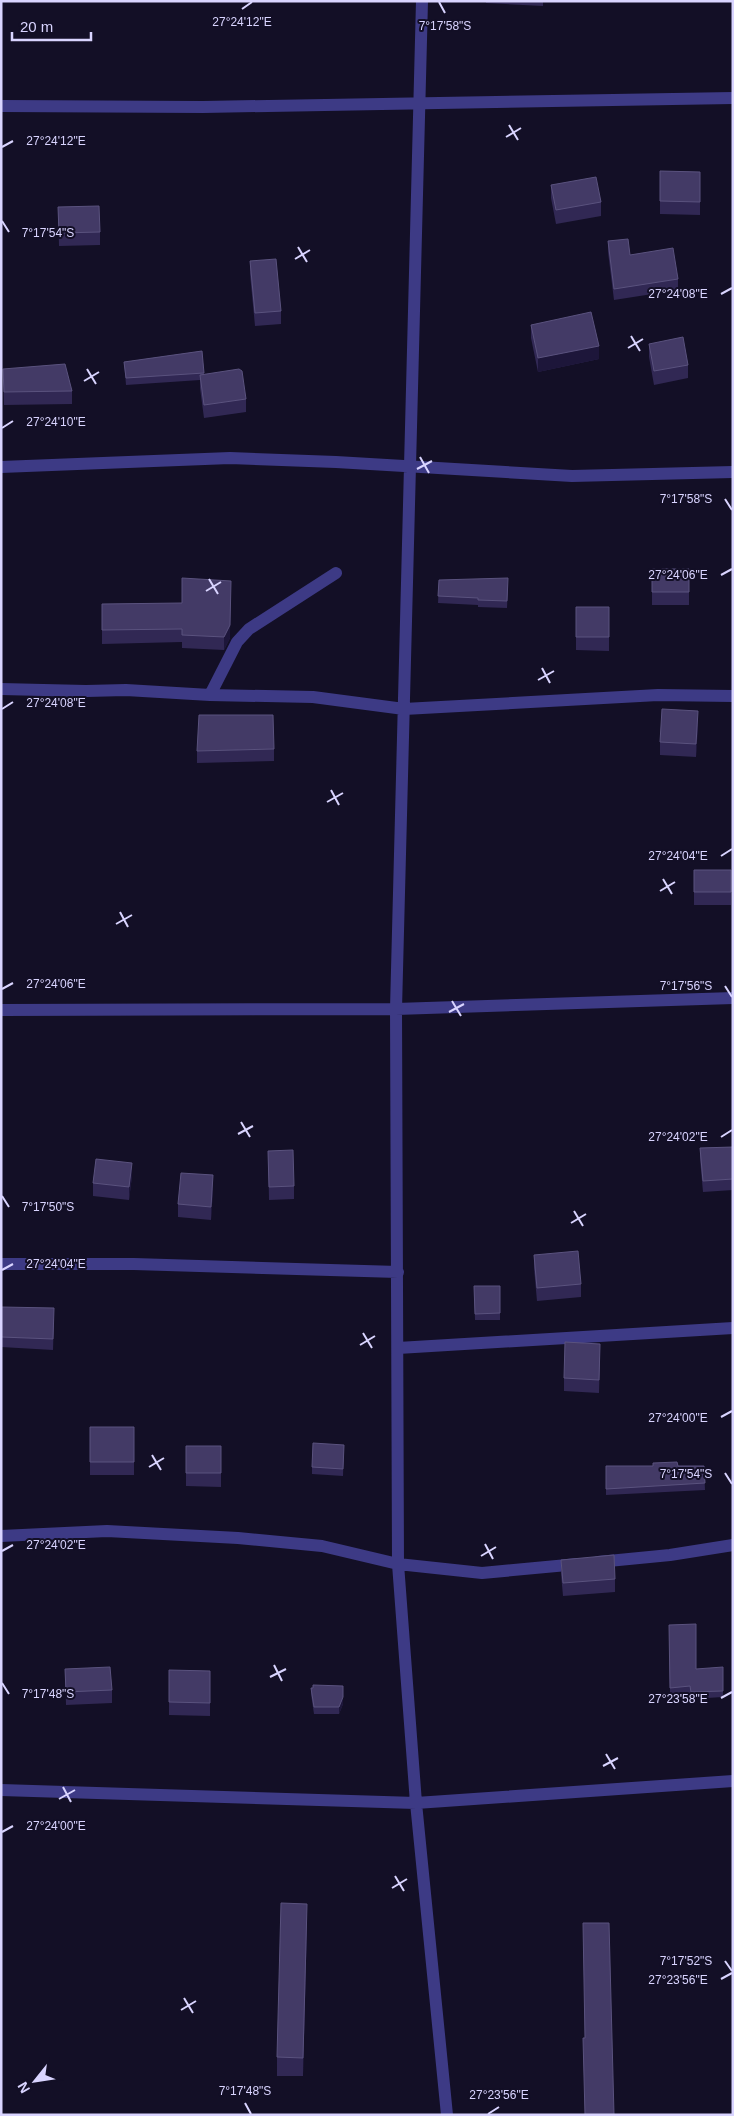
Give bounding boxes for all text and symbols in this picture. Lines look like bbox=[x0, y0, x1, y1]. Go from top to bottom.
scale bar bbox=[12, 10, 91, 42]
text: 27°24'12"E bbox=[212, 15, 272, 29]
text: 20 m bbox=[20, 18, 53, 35]
text: 7°17'58"S bbox=[419, 19, 471, 33]
text: 27°24'12"E bbox=[26, 134, 86, 148]
text: 7°17'54"S bbox=[22, 226, 74, 240]
text: 27°24'08"E bbox=[648, 287, 708, 301]
text: 27°24'10"E bbox=[26, 415, 86, 429]
text: 7°17'58"S bbox=[660, 492, 712, 506]
text: 27°24'06"E bbox=[648, 568, 708, 582]
text: 27°24'08"E bbox=[26, 696, 86, 710]
text: 27°24'04"E bbox=[648, 849, 708, 863]
text: 27°24'06"E bbox=[26, 977, 86, 991]
text: 7°17'56"S bbox=[660, 979, 712, 993]
text: 27°24'02"E bbox=[648, 1130, 708, 1144]
text: 7°17'50"S bbox=[22, 1200, 74, 1214]
text: 27°24'04"E bbox=[26, 1257, 86, 1271]
text: 27°24'00"E bbox=[648, 1411, 708, 1425]
text: 7°17'54"S bbox=[660, 1467, 712, 1481]
text: 27°24'02"E bbox=[26, 1538, 86, 1552]
text: 7°17'48"S bbox=[22, 1687, 74, 1701]
text: 27°23'58"E bbox=[648, 1692, 708, 1706]
text: 27°24'00"E bbox=[26, 1819, 86, 1833]
text: 7°17'52"S bbox=[660, 1954, 712, 1968]
text: 27°23'56"E bbox=[648, 1973, 708, 1987]
north arrow bbox=[10, 2056, 60, 2106]
text: N bbox=[14, 2079, 33, 2096]
text: 7°17'48"S bbox=[219, 2084, 271, 2098]
text: 27°23'56"E bbox=[469, 2088, 529, 2102]

